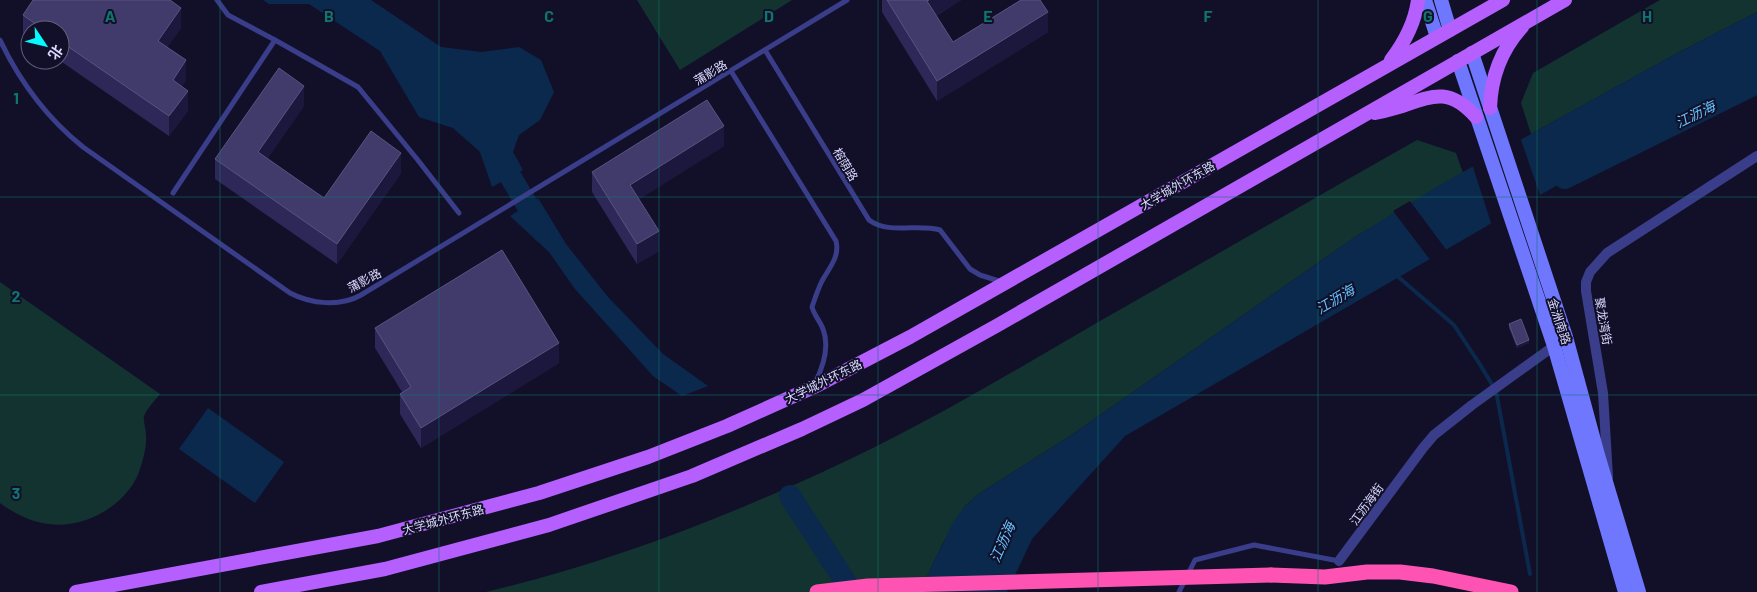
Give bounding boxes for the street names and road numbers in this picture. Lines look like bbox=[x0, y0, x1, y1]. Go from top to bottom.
street label: 蒲影路 bbox=[691, 57, 729, 87]
street label: 榕荫路 bbox=[831, 145, 861, 183]
street label: 大学城外环东路 bbox=[1137, 158, 1217, 212]
street label: 蒲影路 bbox=[345, 265, 383, 295]
street label: 金洲南路 bbox=[1546, 296, 1574, 346]
street label: 聚龙湾街 bbox=[1593, 296, 1615, 346]
street label: 大学城外环东路 bbox=[782, 356, 864, 406]
street label: 江沥海街 bbox=[1346, 480, 1386, 528]
street label: 大学城外环东路 bbox=[401, 501, 485, 537]

